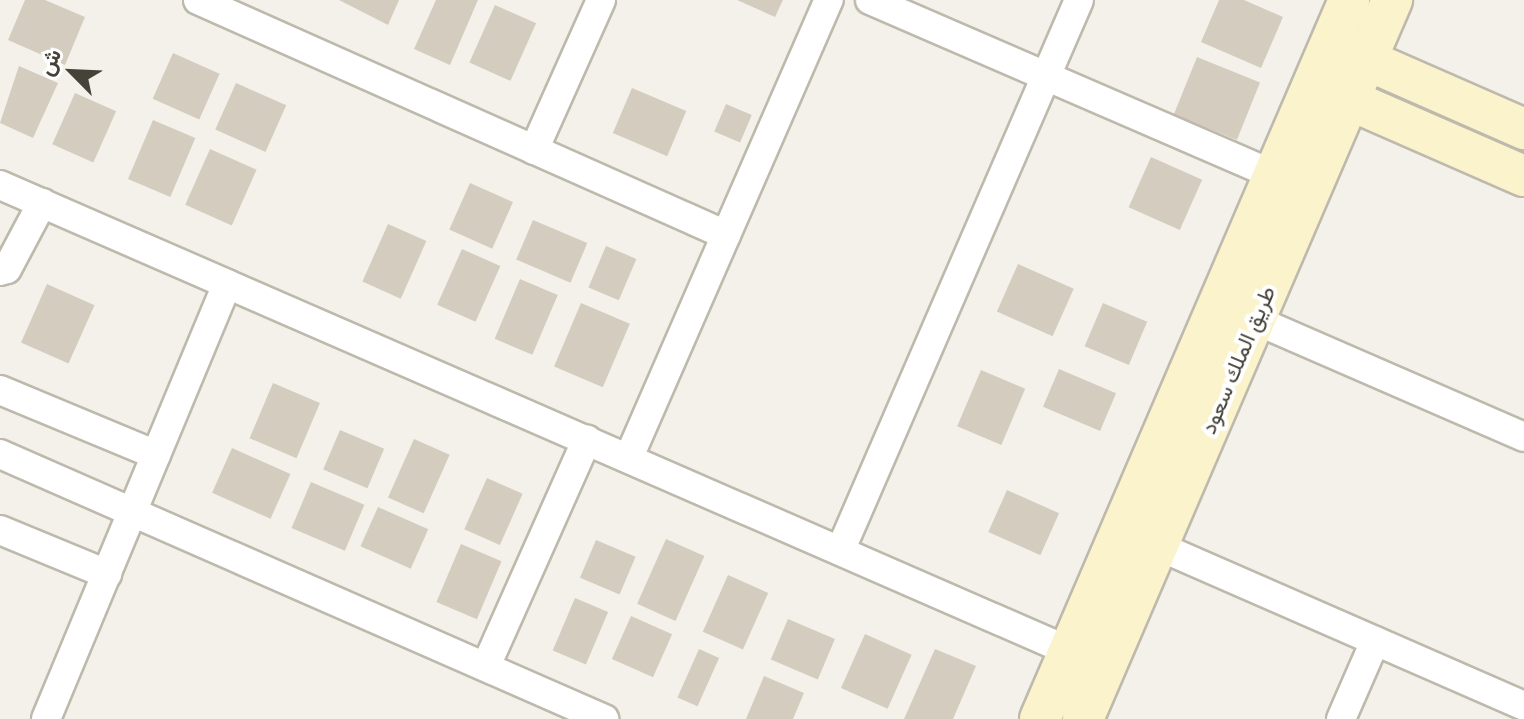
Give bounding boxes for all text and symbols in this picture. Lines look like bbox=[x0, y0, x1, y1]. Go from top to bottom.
north arrow bbox=[32, 32, 112, 112]
text: ش bbox=[33, 45, 66, 79]
street label: طريق الملك سعود bbox=[1195, 282, 1281, 438]

